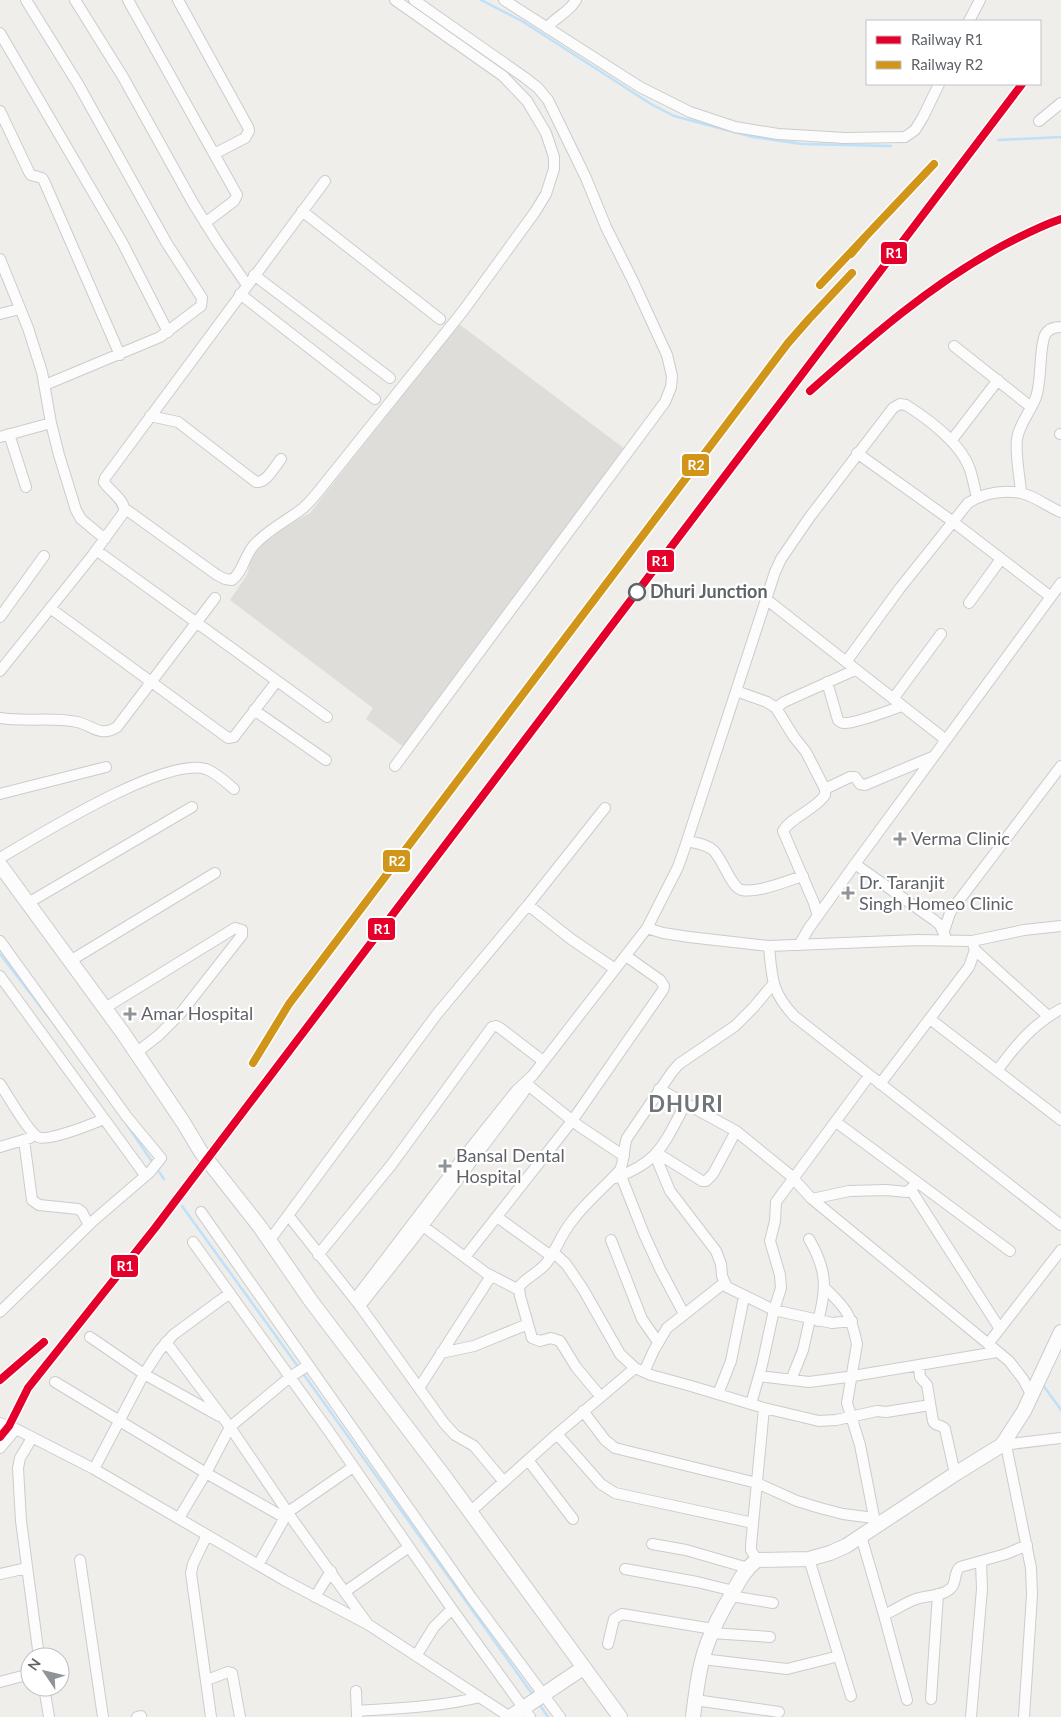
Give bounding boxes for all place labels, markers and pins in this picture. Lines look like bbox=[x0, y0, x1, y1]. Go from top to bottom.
place label: Dhuri Junction bbox=[650, 580, 768, 602]
marker: Dhuri Junction bbox=[628, 583, 646, 601]
place label: Verma Clinic bbox=[911, 827, 1010, 849]
marker: Verma Clinic bbox=[893, 832, 907, 846]
place label: Dr. Taranjit Singh Homeo Clinic bbox=[859, 871, 1014, 914]
marker: Dr. Taranjit Singh Homeo Clinic bbox=[841, 886, 855, 900]
place label: Amar Hospital bbox=[141, 1002, 253, 1024]
marker: Amar Hospital bbox=[123, 1007, 137, 1021]
place label: Bansal Dental Hospital bbox=[456, 1144, 565, 1187]
marker: Bansal Dental Hospital bbox=[438, 1159, 452, 1173]

